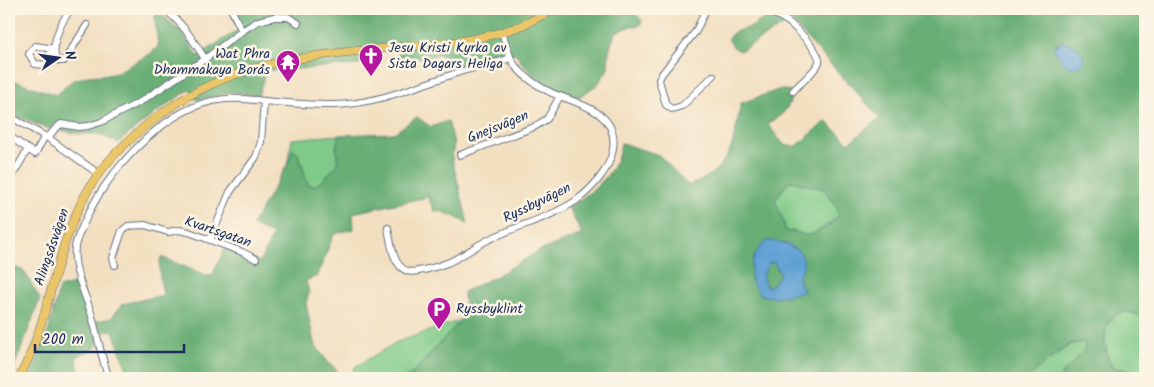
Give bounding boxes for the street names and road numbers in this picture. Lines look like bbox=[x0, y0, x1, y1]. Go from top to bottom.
street label: Gnejsvägen bbox=[464, 105, 532, 149]
street label: Ryssbyvägen bbox=[499, 177, 575, 229]
street label: Alingsåsvägen bbox=[28, 205, 76, 289]
street label: Kvartsgatan bbox=[182, 210, 254, 254]

